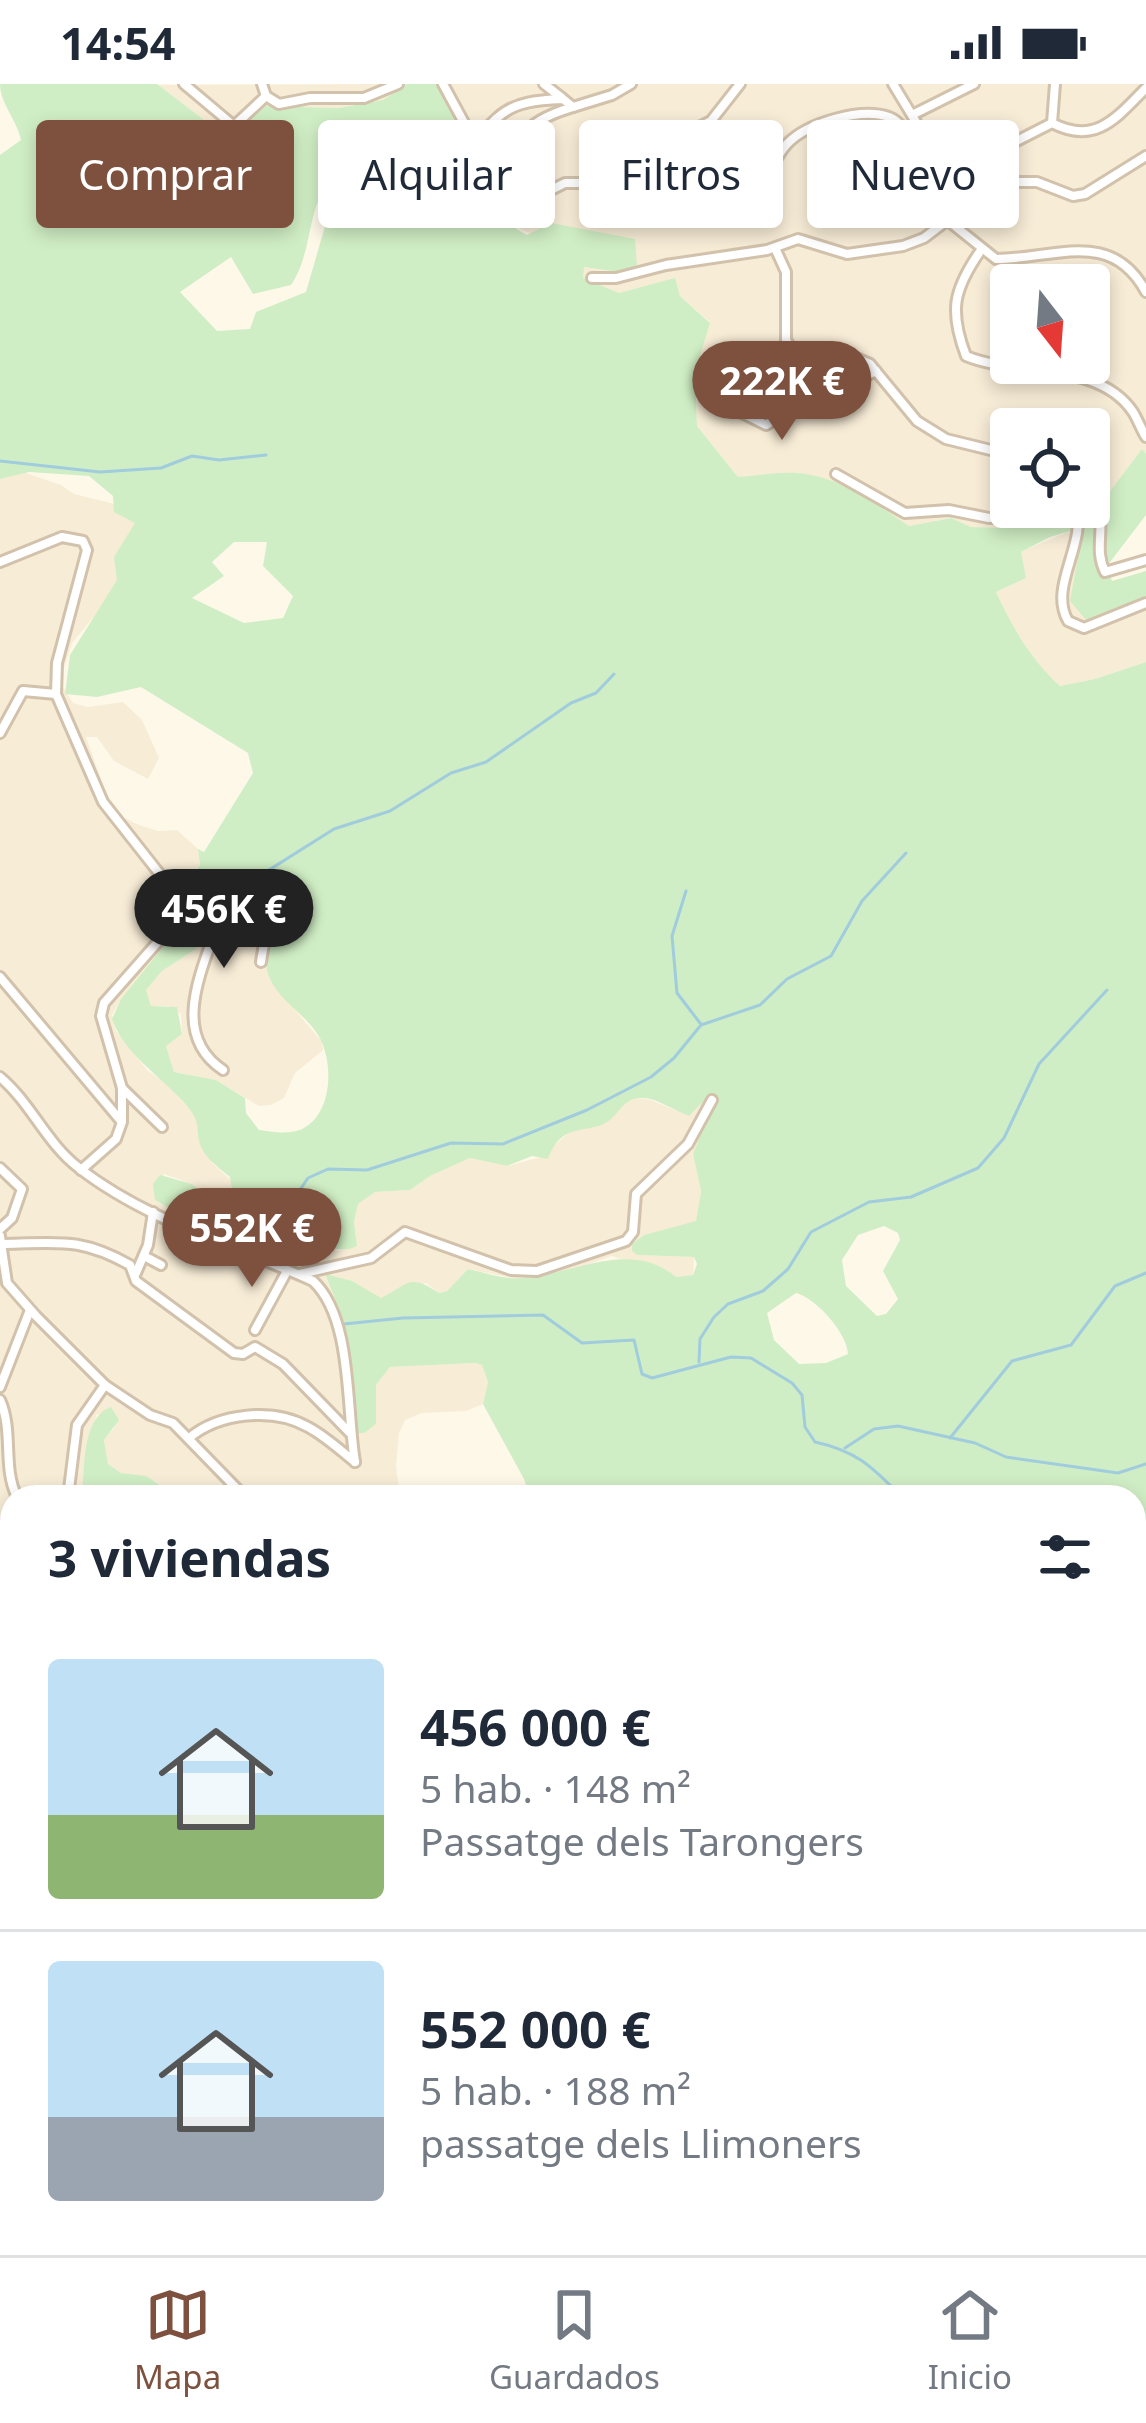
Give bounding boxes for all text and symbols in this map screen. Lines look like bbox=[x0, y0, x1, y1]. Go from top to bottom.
text: 14:54 bbox=[60, 12, 176, 73]
chip: Comprar bbox=[36, 120, 294, 228]
chip: Alquilar bbox=[318, 120, 555, 228]
chip: Filtros bbox=[579, 120, 783, 228]
chip: Nuevo bbox=[807, 120, 1019, 228]
north arrow bbox=[990, 264, 1110, 384]
map controls bbox=[990, 264, 1110, 528]
pin: 222K € bbox=[684, 341, 880, 443]
text: 222K € bbox=[719, 353, 845, 406]
button: locate bbox=[990, 408, 1110, 528]
pin: 456K € bbox=[126, 869, 322, 971]
text: 456K € bbox=[161, 881, 287, 934]
pin: 552K € bbox=[154, 1188, 350, 1290]
text: 552K € bbox=[189, 1200, 315, 1253]
text: 3 viviendas bbox=[48, 1522, 331, 1592]
icon: filters bbox=[1032, 1524, 1098, 1590]
text: 456 000 € bbox=[420, 1691, 651, 1761]
icon: home bbox=[144, 1707, 288, 1851]
text: 5 hab. · 148 m² bbox=[420, 1761, 691, 1814]
text: Passatge dels Tarongers bbox=[420, 1814, 864, 1867]
text: 552 000 € bbox=[420, 1993, 651, 2063]
icon: home bbox=[144, 2009, 288, 2153]
text: 5 hab. · 188 m² bbox=[420, 2063, 691, 2116]
text: passatge dels Llimoners bbox=[420, 2116, 862, 2169]
tab: Mapa bbox=[134, 2282, 221, 2399]
tab: Guardados bbox=[489, 2282, 660, 2399]
tab: Inicio bbox=[928, 2282, 1012, 2399]

